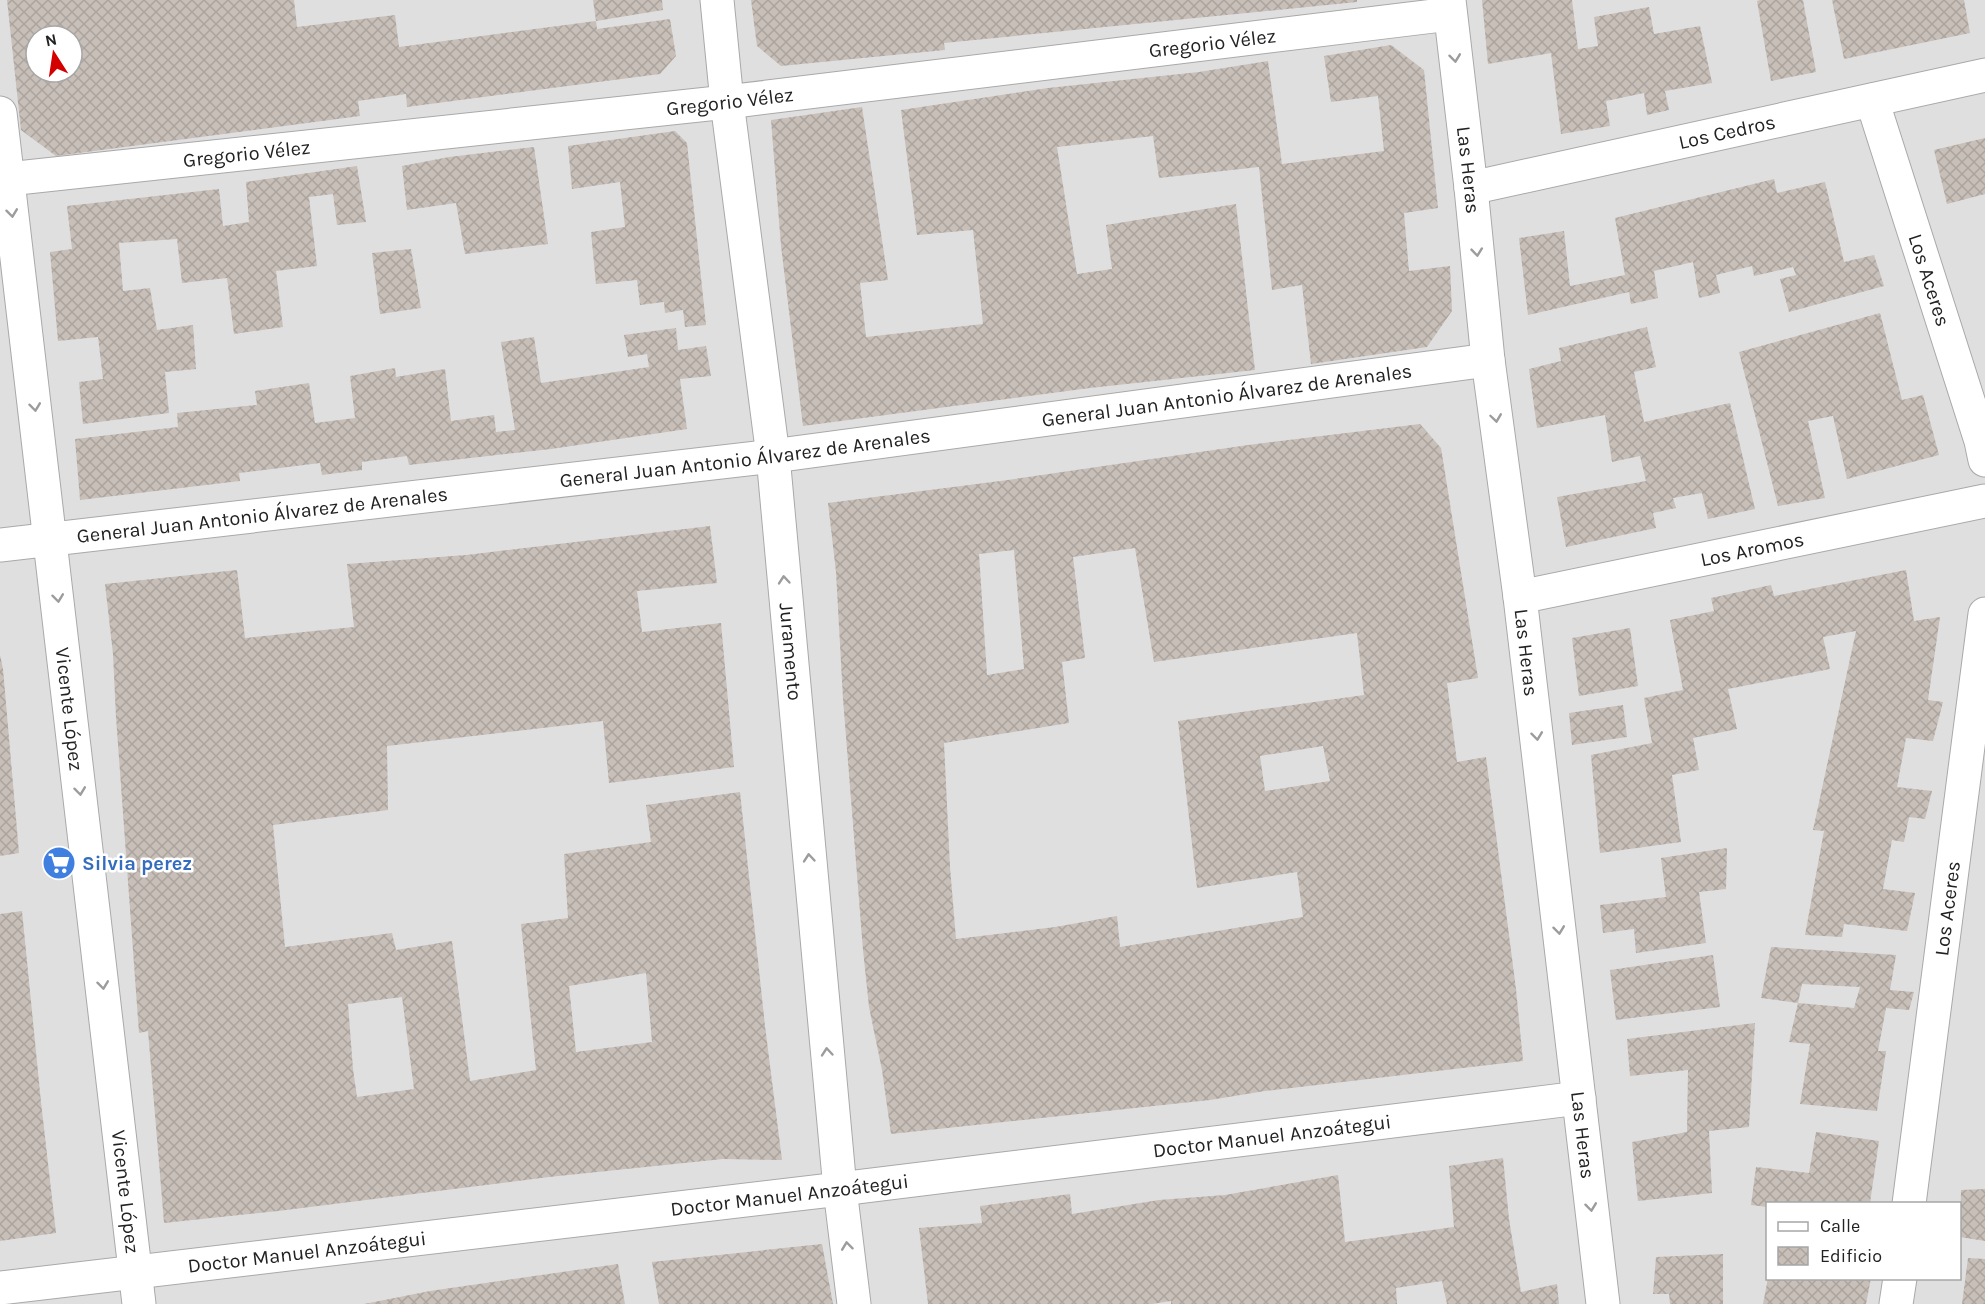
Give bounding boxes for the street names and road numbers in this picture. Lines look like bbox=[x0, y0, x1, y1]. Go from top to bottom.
street label: Gregorio Vélez bbox=[1147, 24, 1277, 62]
street label: Gregorio Vélez bbox=[665, 83, 795, 120]
street label: Los Cedros bbox=[1676, 110, 1778, 154]
street label: Las Heras bbox=[1452, 125, 1485, 215]
street label: Gregorio Vélez bbox=[182, 135, 311, 172]
street label: Los Aceres bbox=[1904, 231, 1955, 329]
street label: General Juan Antonio Álvarez de Arenales bbox=[1040, 359, 1413, 431]
street label: General Juan Antonio Álvarez de Arenales bbox=[558, 424, 932, 492]
street label: General Juan Antonio Álvarez de Arenales bbox=[76, 482, 449, 548]
street label: Los Aromos bbox=[1698, 527, 1806, 571]
street label: Juramento bbox=[775, 602, 807, 702]
street label: Las Heras bbox=[1510, 607, 1543, 697]
street label: Vicente López bbox=[51, 646, 88, 772]
street label: Los Aceres bbox=[1930, 860, 1965, 957]
street label: Las Heras bbox=[1567, 1090, 1600, 1180]
street label: Doctor Manuel Anzoátegui bbox=[1151, 1110, 1392, 1162]
street label: Vicente López bbox=[107, 1129, 145, 1255]
street label: Doctor Manuel Anzoátegui bbox=[669, 1169, 910, 1220]
street label: Doctor Manuel Anzoátegui bbox=[186, 1226, 427, 1277]

